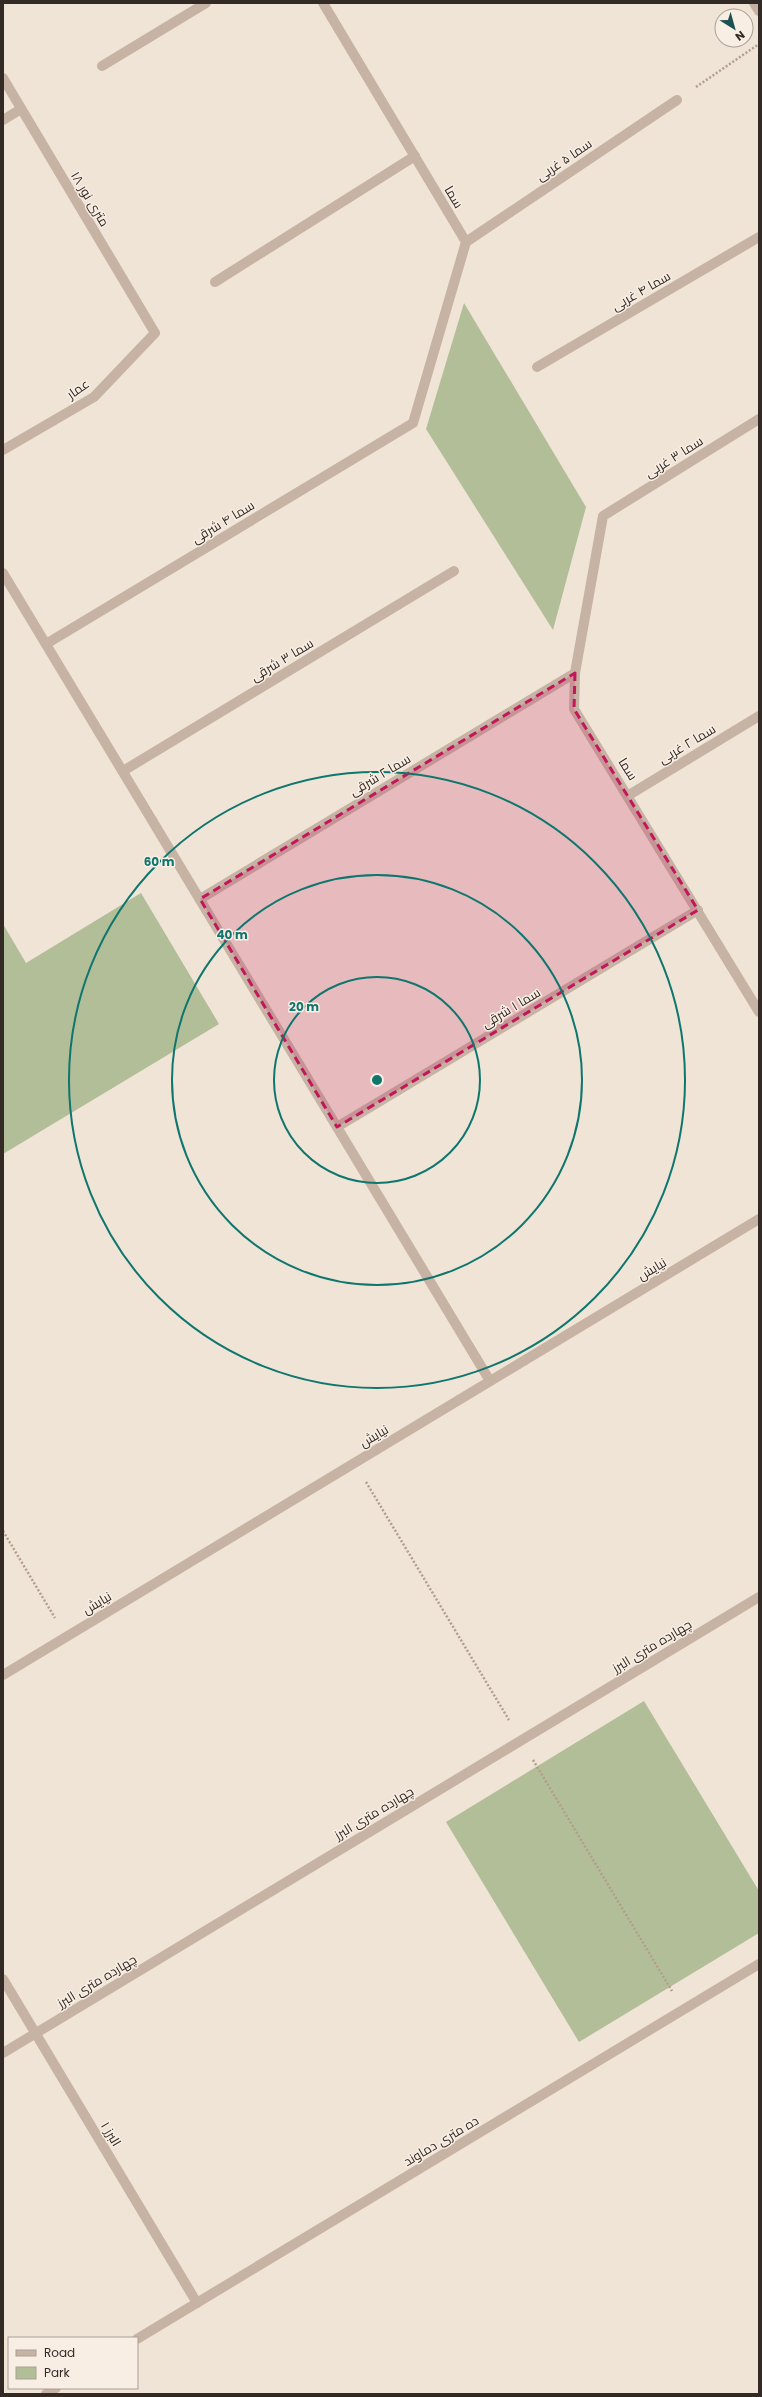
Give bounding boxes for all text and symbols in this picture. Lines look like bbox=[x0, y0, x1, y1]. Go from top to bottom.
north arrow bbox=[714, 8, 754, 48]
text: N bbox=[732, 27, 748, 45]
street label: سما ۵ غربی bbox=[532, 134, 596, 186]
street label: ۱۸ متری نور bbox=[66, 168, 114, 230]
street label: سما bbox=[440, 182, 468, 212]
street label: سما ۴ غربی bbox=[608, 266, 674, 316]
street label: عمار bbox=[62, 374, 93, 404]
street label: سما ۳ غربی bbox=[641, 432, 707, 482]
street label: سما ۴ شرقی bbox=[188, 496, 258, 548]
street label: سما ۳ شرقی bbox=[247, 634, 317, 686]
street label: سما ۲ غربی bbox=[655, 719, 719, 769]
street label: سما ۲ شرقی bbox=[346, 749, 414, 801]
street label: سما bbox=[614, 754, 642, 784]
text: 60 m bbox=[144, 853, 175, 870]
text: 40 m bbox=[216, 926, 248, 943]
street label: سما ۱ شرقی bbox=[478, 983, 544, 1033]
text: 20 m bbox=[289, 998, 319, 1015]
centre of rings bbox=[370, 1073, 384, 1087]
street label: نیایش bbox=[634, 1253, 670, 1285]
street label: نیایش bbox=[356, 1420, 392, 1452]
street label: نیایش bbox=[79, 1587, 115, 1619]
street label: چهارده متری البرز bbox=[608, 1615, 695, 1678]
street label: چهارده متری البرز bbox=[330, 1782, 417, 1845]
street label: چهارده متری البرز bbox=[53, 1950, 140, 2013]
street label: ده متری دماوند bbox=[400, 2111, 482, 2171]
street label: البرز ۱ bbox=[96, 2118, 126, 2150]
legend bbox=[8, 2337, 138, 2389]
text: Road bbox=[44, 2344, 75, 2361]
text: Park bbox=[44, 2364, 71, 2381]

